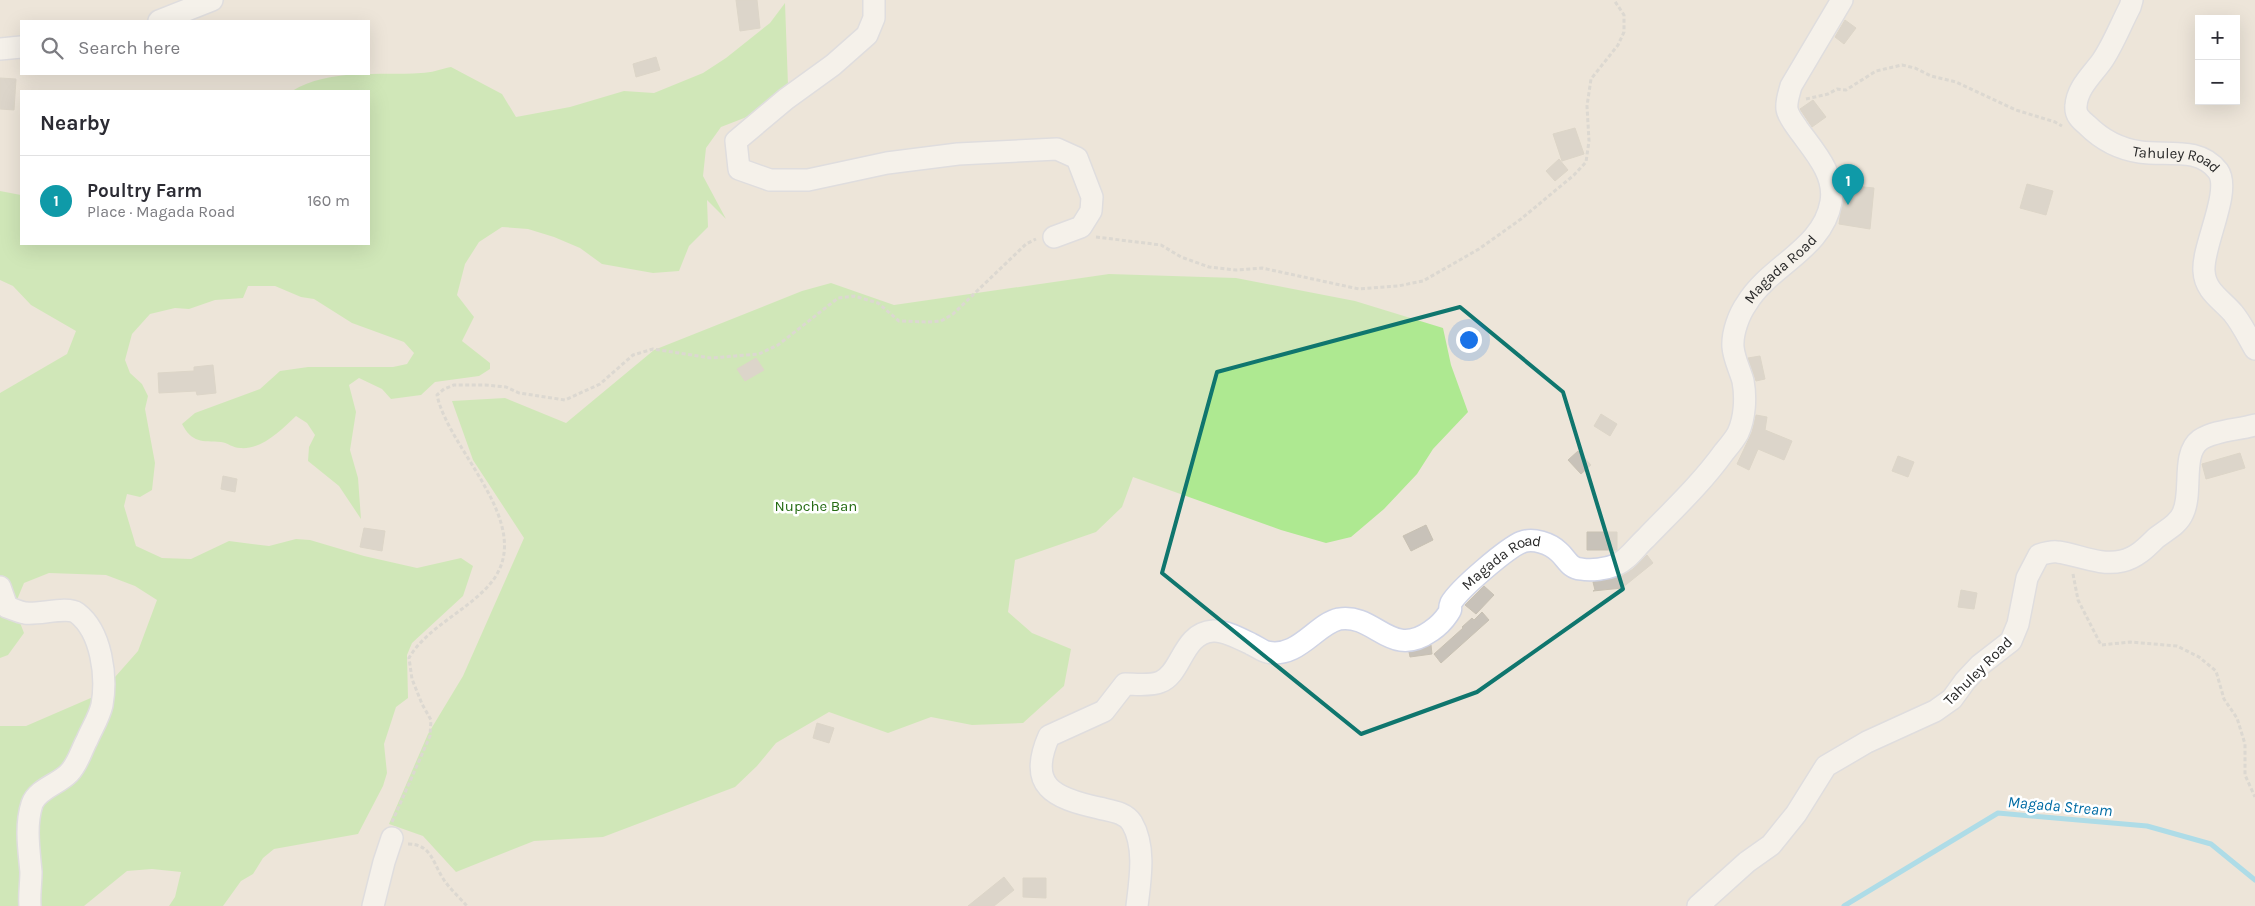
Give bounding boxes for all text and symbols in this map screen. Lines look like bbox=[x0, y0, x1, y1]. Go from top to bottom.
map controls bbox=[2195, 15, 2240, 105]
button: + bbox=[2195, 15, 2240, 60]
search box bbox=[20, 20, 370, 75]
icon: search bbox=[38, 34, 66, 62]
text: Search here bbox=[78, 37, 180, 59]
button: − bbox=[2195, 60, 2240, 105]
text: Nearby bbox=[40, 111, 110, 135]
street label: Tahuley Road bbox=[2131, 142, 2224, 176]
pin: 1 bbox=[1832, 164, 1864, 205]
text: Poultry Farm bbox=[87, 180, 202, 202]
text: 1 bbox=[53, 191, 59, 210]
text: 160 m bbox=[307, 191, 350, 210]
text: Place · Magada Road bbox=[87, 202, 235, 221]
street label: Magada Road bbox=[1740, 231, 1821, 307]
your location bbox=[1456, 327, 1482, 353]
park label: Nupche Ban bbox=[775, 497, 857, 515]
street label: Magada Road bbox=[1458, 531, 1543, 594]
street label: Tahuley Road bbox=[1940, 633, 2016, 709]
water label: Magada Stream bbox=[2007, 792, 2113, 820]

